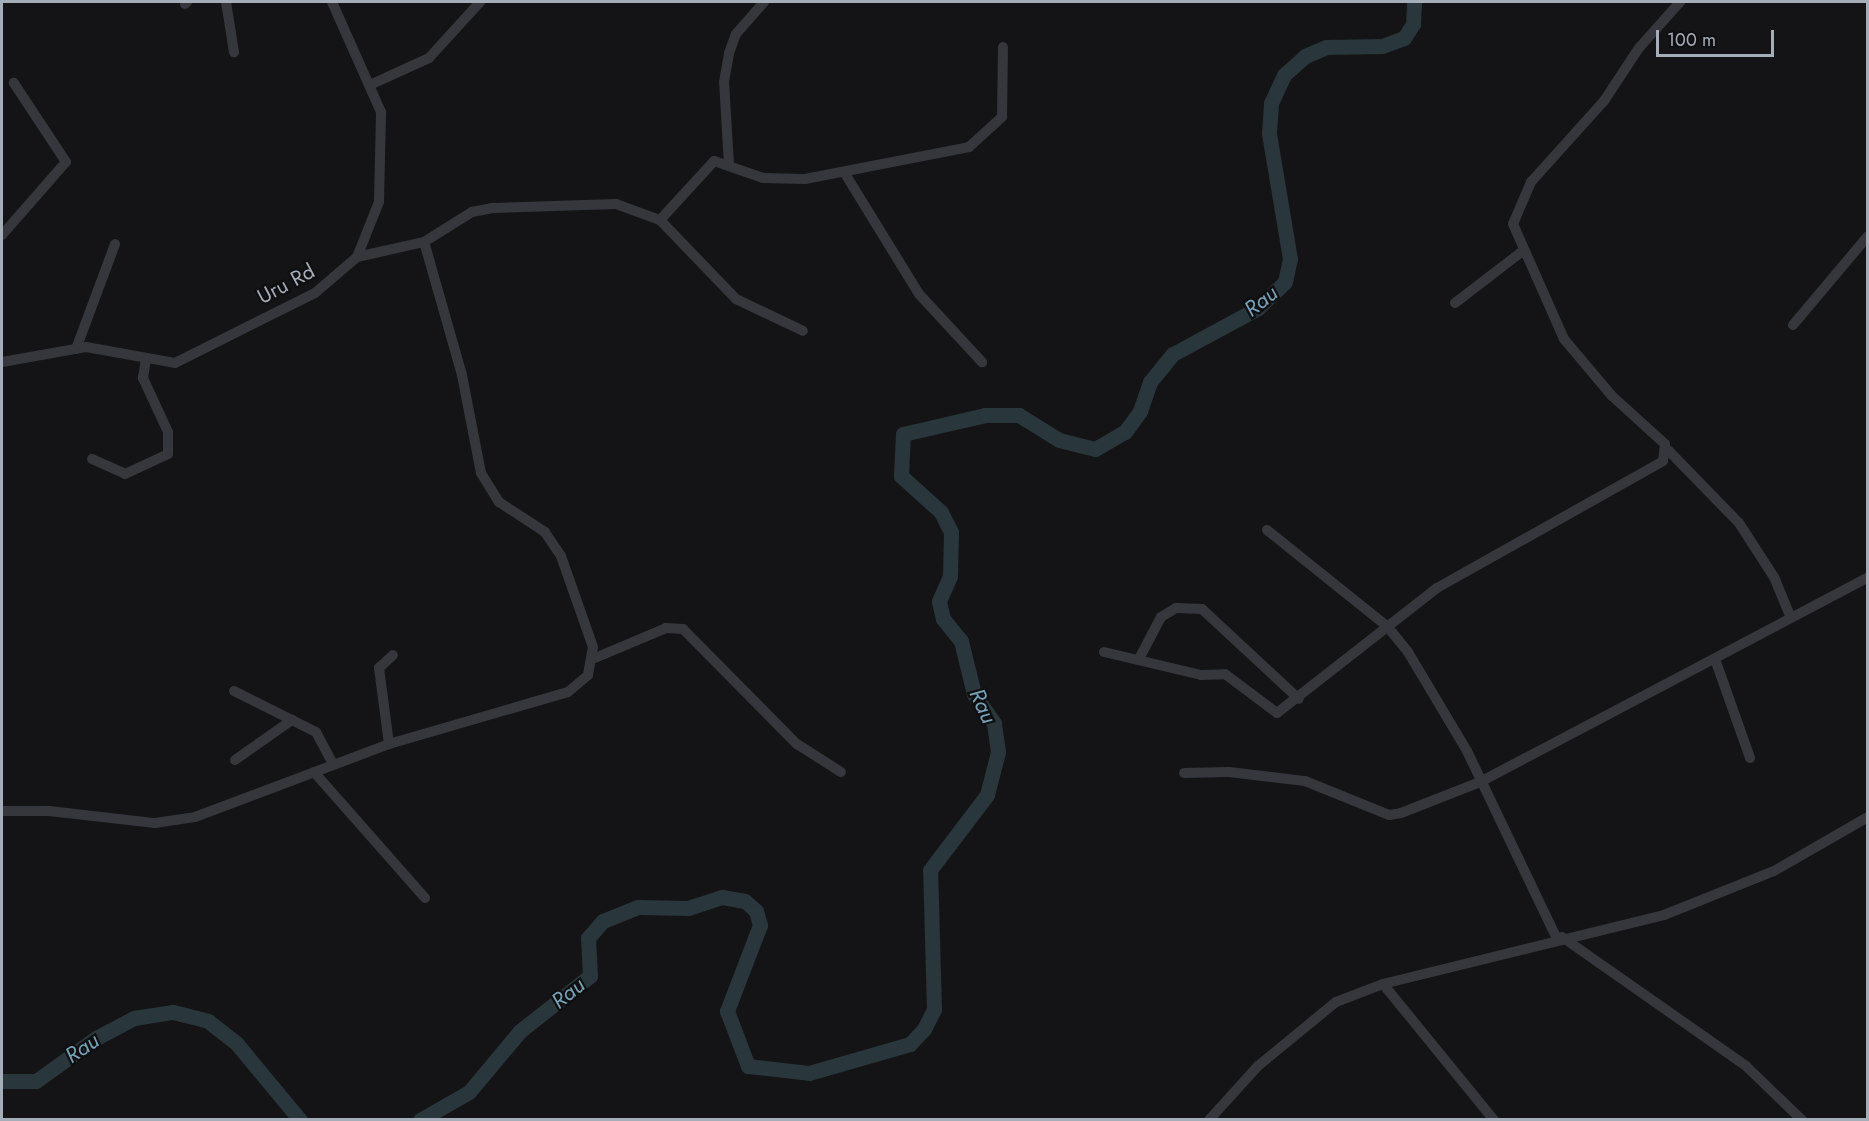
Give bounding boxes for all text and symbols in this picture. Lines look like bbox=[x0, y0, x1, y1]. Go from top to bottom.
scale bar bbox=[1659, 18, 1778, 56]
text: 100 m bbox=[1667, 27, 1716, 53]
street label: Uru Rd bbox=[253, 258, 319, 310]
water label: Rau bbox=[1239, 280, 1283, 322]
water label: Rau bbox=[964, 684, 1002, 728]
water label: Rau bbox=[546, 972, 590, 1014]
water label: Rau bbox=[60, 1027, 104, 1069]

